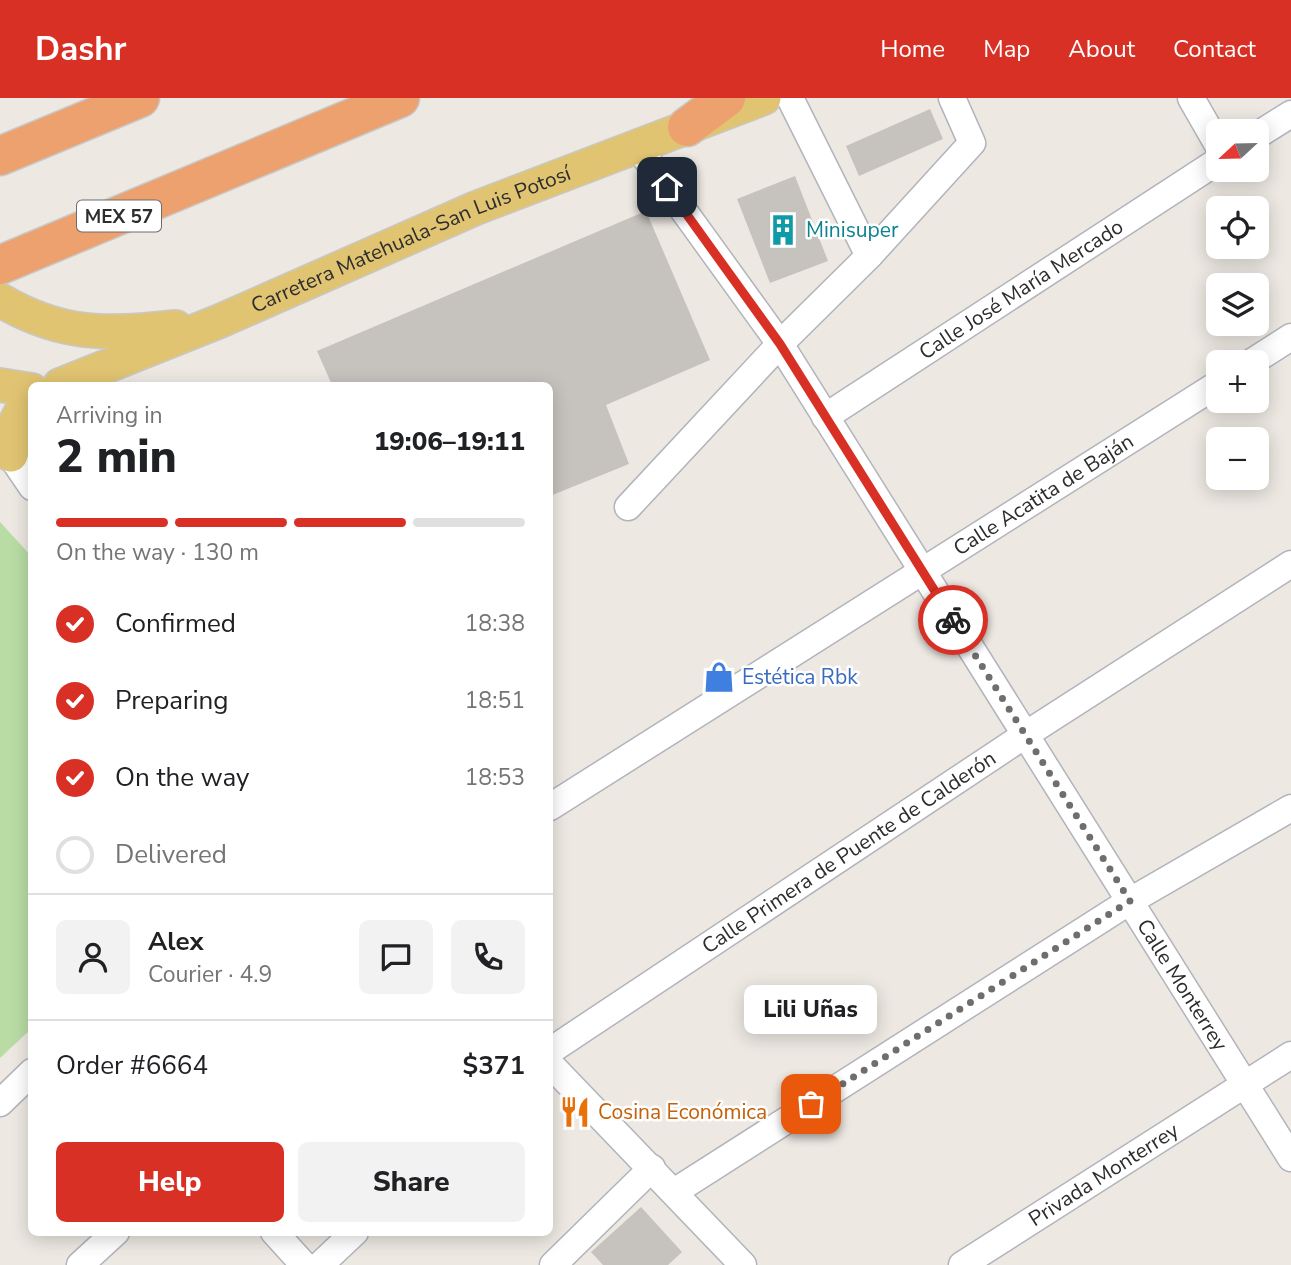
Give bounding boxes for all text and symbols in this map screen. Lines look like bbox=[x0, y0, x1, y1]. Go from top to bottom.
text: Dashr bbox=[35, 27, 127, 72]
text: Home bbox=[880, 33, 945, 65]
text: Map bbox=[983, 33, 1030, 65]
text: About bbox=[1068, 33, 1135, 65]
text: Contact bbox=[1173, 33, 1256, 65]
north arrow bbox=[1206, 119, 1269, 182]
map controls bbox=[1206, 119, 1269, 490]
pin bbox=[637, 157, 697, 217]
street label: Carretera Matehuala-San Luis Potosí bbox=[247, 159, 576, 320]
icon: home bbox=[648, 168, 686, 206]
button: locate bbox=[1206, 196, 1269, 259]
road number: MEX 57 bbox=[77, 200, 161, 232]
street label: Calle José María Mercado bbox=[914, 212, 1129, 366]
building icon: Minisuper bbox=[766, 213, 800, 247]
place label: Minisuper bbox=[806, 216, 899, 244]
button: layers bbox=[1206, 273, 1269, 336]
button: + bbox=[1206, 350, 1269, 413]
text: Arriving in bbox=[56, 400, 163, 431]
text: 19:06–19:11 bbox=[374, 424, 525, 459]
text: 2 min bbox=[56, 425, 177, 488]
street label: Calle Acatita de Baján bbox=[948, 427, 1139, 562]
button: − bbox=[1206, 427, 1269, 490]
text: On the way · 130 m bbox=[56, 537, 259, 568]
courier bbox=[918, 585, 988, 655]
icon: bike bbox=[934, 601, 972, 639]
icon: check bbox=[56, 605, 94, 643]
text: Confirmed bbox=[115, 606, 236, 641]
text: 18:38 bbox=[465, 608, 525, 639]
shop icon: Estética Rbk bbox=[702, 660, 736, 694]
place label: Estética Rbk bbox=[742, 663, 858, 691]
icon: check bbox=[56, 682, 94, 720]
text: Preparing bbox=[115, 683, 228, 718]
text: 18:51 bbox=[465, 685, 525, 716]
street label: Calle Primera de Puente de Calderón bbox=[696, 744, 1001, 960]
icon: check bbox=[56, 759, 94, 797]
text: On the way bbox=[115, 760, 249, 795]
text: 18:53 bbox=[465, 762, 525, 793]
text: Delivered bbox=[115, 837, 227, 872]
street label: Calle Monterrey bbox=[1130, 914, 1234, 1056]
button: person bbox=[56, 920, 130, 994]
button: chat bbox=[359, 920, 433, 994]
button: phone bbox=[451, 920, 525, 994]
text: Alex bbox=[148, 924, 204, 959]
text: Courier · 4.9 bbox=[148, 959, 272, 990]
callout: Lili Uñas bbox=[744, 985, 878, 1034]
text: Lili Uñas bbox=[763, 994, 858, 1025]
text: Order #6664 bbox=[56, 1048, 208, 1083]
text: $371 bbox=[463, 1048, 525, 1083]
pin bbox=[781, 1074, 841, 1134]
icon: bag bbox=[792, 1085, 830, 1123]
restaurant icon: Cosina Económica bbox=[558, 1095, 592, 1129]
place label: Cosina Económica bbox=[598, 1098, 767, 1126]
street label: Privada Monterrey bbox=[1023, 1116, 1184, 1233]
button: Help bbox=[56, 1142, 284, 1222]
button: Share bbox=[298, 1142, 525, 1222]

